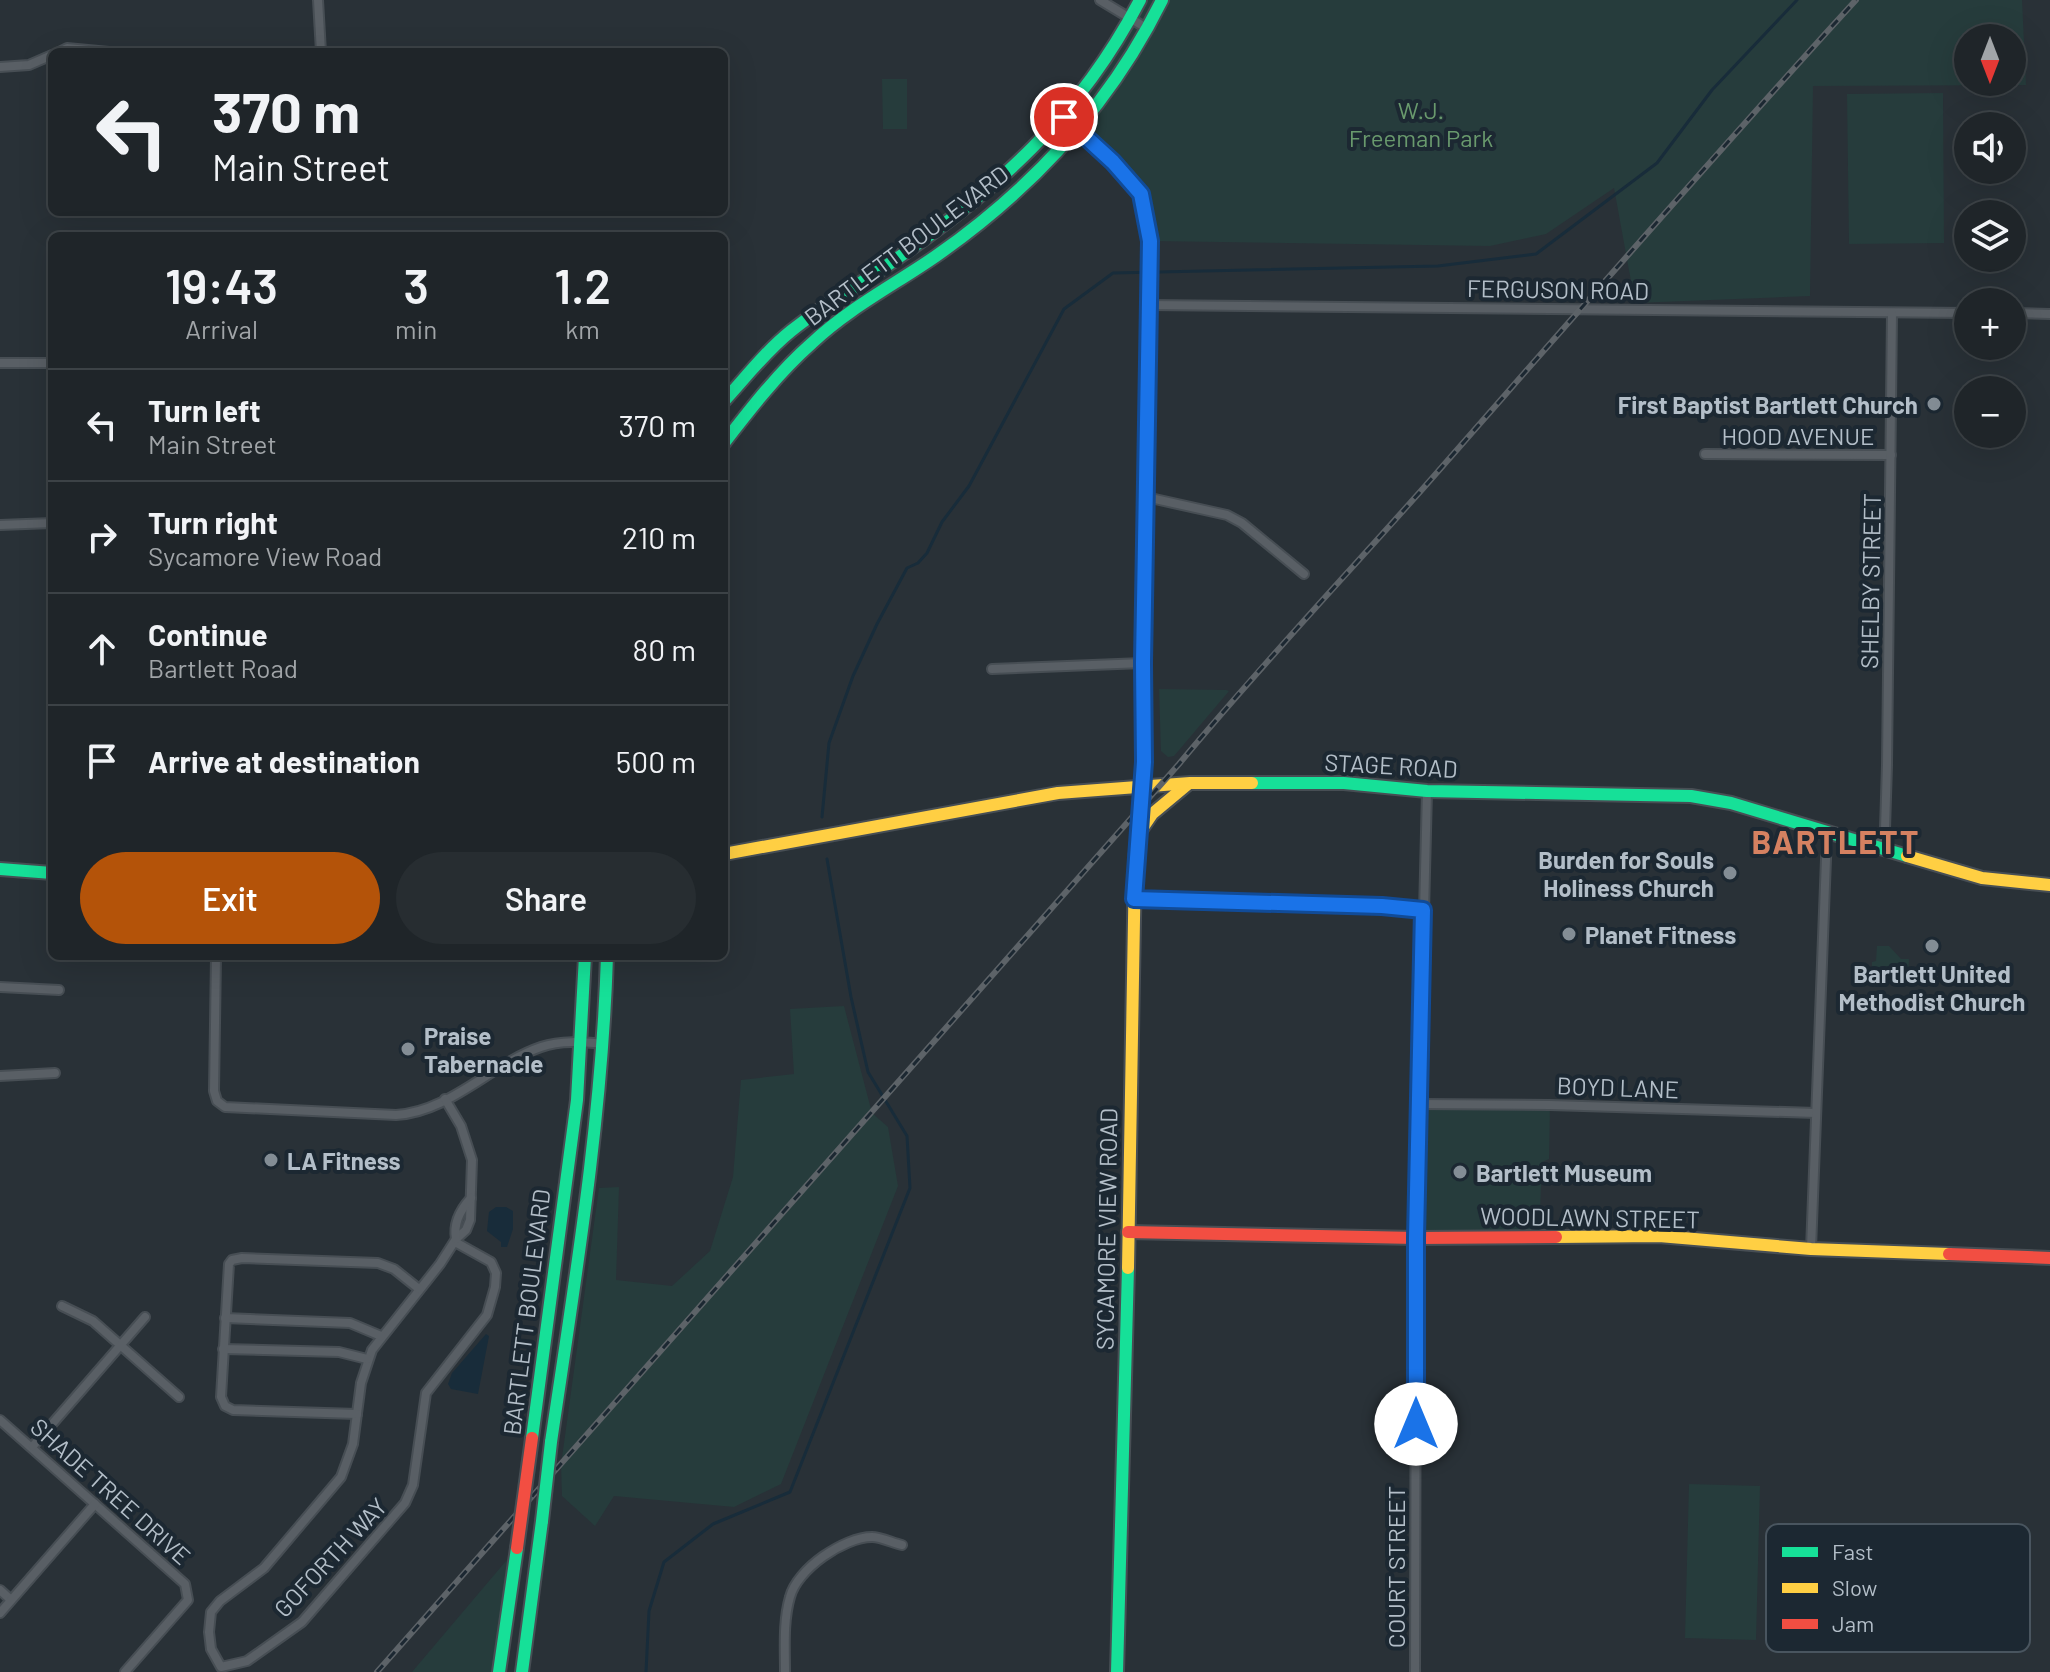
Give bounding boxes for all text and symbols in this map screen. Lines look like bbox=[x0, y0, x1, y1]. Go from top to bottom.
north arrow bbox=[1954, 24, 2026, 96]
map controls bbox=[1954, 24, 2026, 448]
text: 370 m bbox=[212, 77, 360, 144]
icon: left bbox=[80, 80, 184, 184]
pin bbox=[1030, 83, 1098, 151]
icon: arrive bbox=[1042, 95, 1086, 139]
park label: W.J. Freeman Park bbox=[1349, 95, 1493, 152]
button: sound bbox=[1954, 112, 2026, 184]
text: Main Street bbox=[212, 145, 390, 188]
street label: BARTLETT BOULEVARD bbox=[798, 159, 1014, 331]
button: layers bbox=[1954, 200, 2026, 272]
text: 19:43 bbox=[165, 256, 278, 314]
text: 3 bbox=[403, 256, 429, 314]
text: 1.2 bbox=[554, 256, 611, 314]
street label: FERGUSON ROAD bbox=[1467, 273, 1649, 305]
button: + bbox=[1954, 288, 2026, 360]
text: Arrival bbox=[185, 313, 258, 344]
text: min bbox=[395, 313, 437, 344]
text: km bbox=[565, 313, 600, 344]
button: − bbox=[1954, 376, 2026, 448]
place label: First Baptist Bartlett Church bbox=[1618, 390, 1918, 419]
text: Turn left bbox=[148, 392, 261, 428]
marker: First Baptist Bartlett Church bbox=[1925, 395, 1943, 413]
icon: left bbox=[80, 403, 124, 447]
text: 370 m bbox=[619, 407, 696, 443]
street label: HOOD AVENUE bbox=[1721, 421, 1875, 450]
text: Main Street bbox=[148, 428, 277, 459]
street label: SHELBY STREET bbox=[1854, 493, 1886, 669]
text: Turn right bbox=[148, 504, 278, 540]
icon: right bbox=[80, 515, 124, 559]
text: 210 m bbox=[622, 519, 696, 555]
text: Sycamore View Road bbox=[148, 540, 382, 571]
text: Continue bbox=[148, 616, 268, 652]
icon: ahead bbox=[80, 627, 124, 671]
text: 80 m bbox=[633, 631, 696, 667]
text: Bartlett Road bbox=[148, 652, 298, 683]
icon: arrive bbox=[80, 739, 124, 783]
text: Arrive at destination bbox=[148, 743, 420, 779]
text: 500 m bbox=[616, 743, 696, 779]
street label: STAGE ROAD bbox=[1324, 747, 1458, 783]
district label: BARTLETT bbox=[1752, 822, 1920, 860]
place label: Burden for Souls Holiness Church bbox=[1538, 845, 1714, 902]
button: Exit bbox=[80, 852, 380, 944]
button: Share bbox=[396, 852, 696, 944]
marker: Burden for Souls Holiness Church bbox=[1721, 864, 1739, 882]
place label: Planet Fitness bbox=[1585, 920, 1736, 949]
marker: Planet Fitness bbox=[1560, 925, 1578, 943]
marker: Bartlett United Methodist Church bbox=[1923, 937, 1941, 955]
place label: Bartlett United Methodist Church bbox=[1839, 959, 2025, 1016]
place label: Praise Tabernacle bbox=[424, 1021, 543, 1078]
marker: Praise Tabernacle bbox=[399, 1040, 417, 1058]
street label: BOYD LANE bbox=[1556, 1070, 1680, 1104]
street label: SYCAMORE VIEW ROAD bbox=[1089, 1108, 1123, 1350]
place label: LA Fitness bbox=[287, 1146, 401, 1175]
marker: LA Fitness bbox=[262, 1151, 280, 1169]
place label: Bartlett Museum bbox=[1476, 1158, 1652, 1187]
marker: Bartlett Museum bbox=[1451, 1163, 1469, 1181]
street label: BARTLETT BOULEVARD bbox=[497, 1187, 555, 1437]
street label: WOODLAWN STREET bbox=[1480, 1201, 1700, 1233]
position arrow bbox=[1374, 1382, 1458, 1466]
street label: SHADE TREE DRIVE bbox=[25, 1412, 197, 1570]
street label: COURT STREET bbox=[1381, 1486, 1410, 1648]
street label: GOFORTH WAY bbox=[267, 1491, 393, 1623]
legend bbox=[1766, 1524, 2030, 1652]
text: Fast bbox=[1832, 1538, 1874, 1564]
text: Slow bbox=[1832, 1574, 1877, 1600]
text: Jam bbox=[1832, 1610, 1874, 1636]

